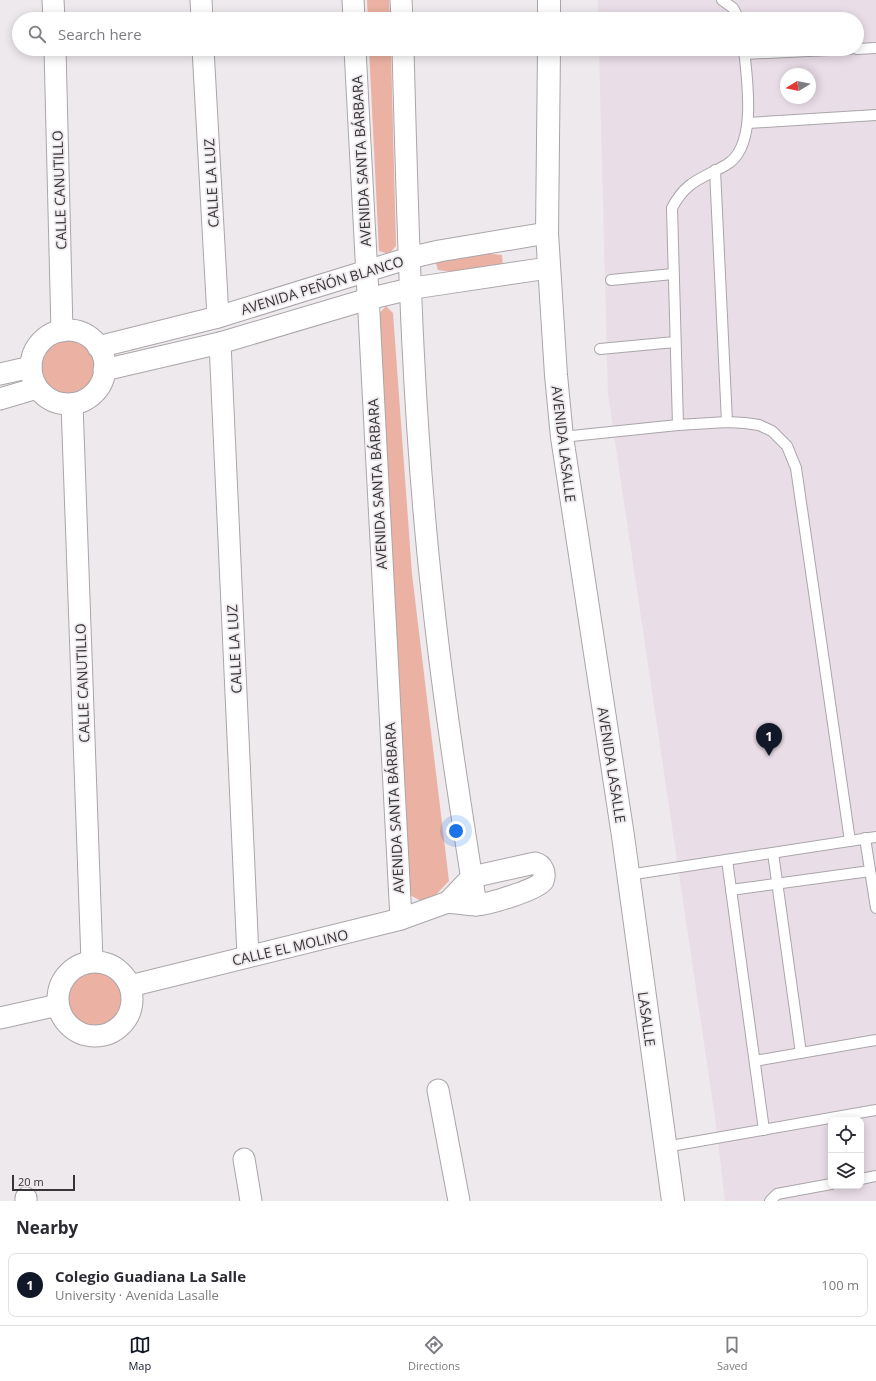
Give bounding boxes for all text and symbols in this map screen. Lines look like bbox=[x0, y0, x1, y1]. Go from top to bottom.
search box bbox=[12, 12, 864, 56]
icon: search bbox=[26, 23, 48, 45]
text: Search here bbox=[58, 24, 142, 44]
north arrow bbox=[780, 68, 816, 104]
street label: AVENIDA SANTA BÁRBARA bbox=[347, 75, 375, 247]
street label: CALLE CANUTILLO bbox=[47, 130, 71, 250]
street label: CALLE LA LUZ bbox=[199, 138, 223, 228]
street label: AVENIDA PEÑÓN BLANCO bbox=[238, 251, 406, 319]
street label: AVENIDA LASALLE bbox=[547, 385, 581, 503]
street label: AVENIDA SANTA BÁRBARA bbox=[363, 398, 391, 570]
street label: CALLE LA LUZ bbox=[222, 604, 246, 694]
street label: CALLE CANUTILLO bbox=[70, 623, 94, 743]
street label: AVENIDA LASALLE bbox=[593, 706, 631, 824]
street label: AVENIDA SANTA BÁRBARA bbox=[380, 722, 408, 894]
pin: 1 bbox=[756, 723, 782, 756]
your location bbox=[446, 821, 466, 841]
street label: CALLE EL MOLINO bbox=[230, 924, 350, 970]
street label: LASALLE bbox=[634, 990, 660, 1048]
map controls bbox=[828, 1117, 864, 1189]
button: locate bbox=[828, 1117, 864, 1153]
button: layers bbox=[828, 1153, 864, 1189]
scale bar bbox=[12, 1173, 75, 1192]
text: 20 m bbox=[18, 1174, 44, 1189]
text: Nearby bbox=[16, 1216, 78, 1239]
text: Colegio Guadiana La Salle bbox=[55, 1266, 246, 1286]
text: 1 bbox=[26, 1276, 34, 1294]
text: 100 m bbox=[821, 1276, 859, 1294]
text: University · Avenida Lasalle bbox=[55, 1286, 219, 1304]
tab: Map bbox=[128, 1334, 151, 1373]
tab: Directions bbox=[408, 1334, 460, 1373]
tab: Saved bbox=[717, 1334, 748, 1373]

